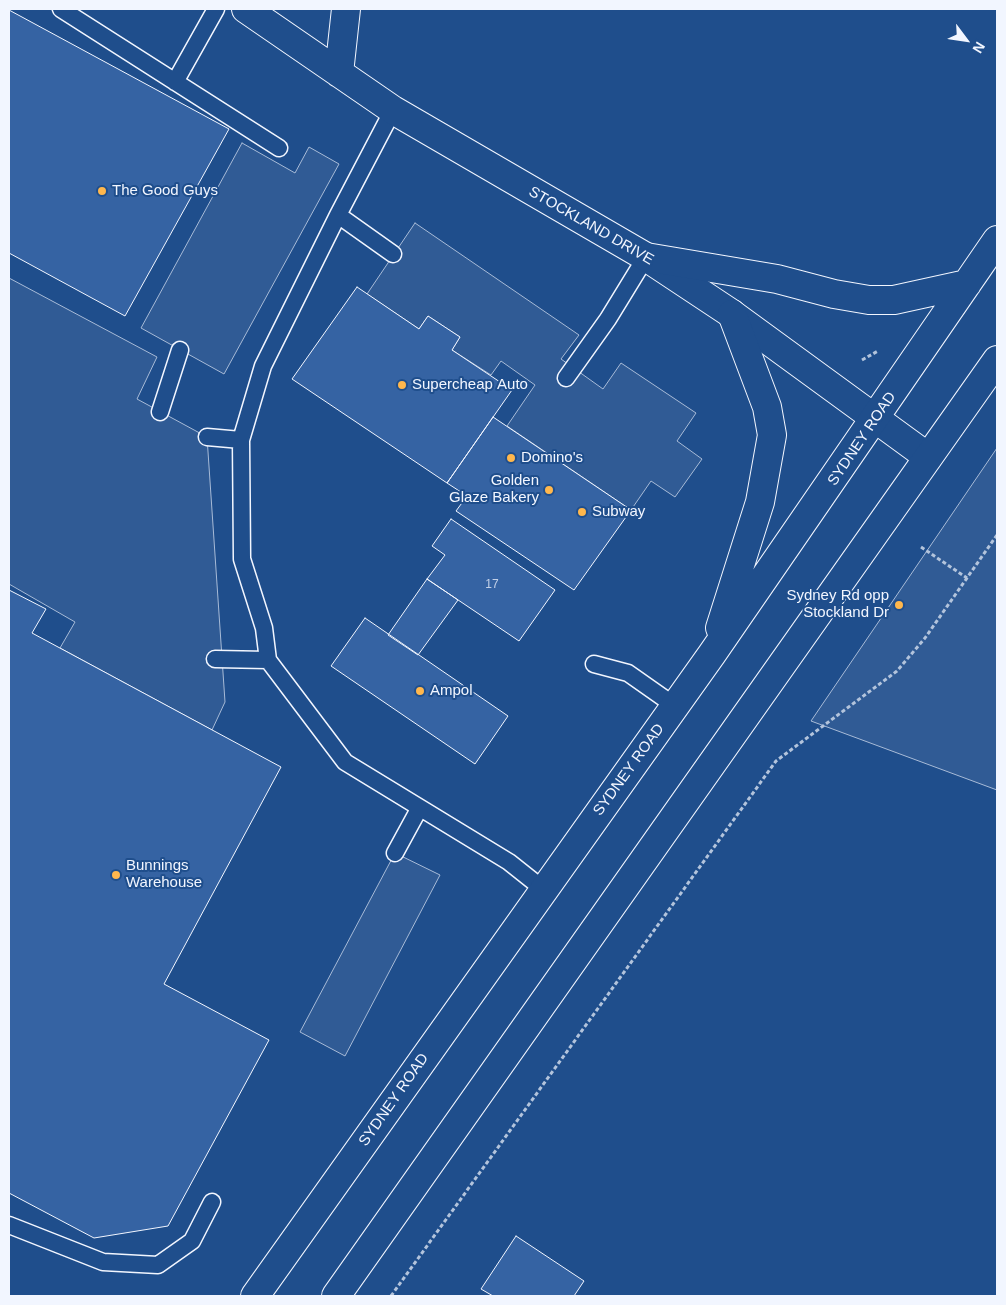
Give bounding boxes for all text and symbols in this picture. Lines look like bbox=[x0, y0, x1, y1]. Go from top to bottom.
north arrow bbox=[941, 15, 991, 65]
text: N bbox=[969, 39, 988, 56]
place label: The Good Guys bbox=[112, 182, 218, 200]
street label: STOCKLAND DRIVE bbox=[525, 183, 657, 269]
marker: The Good Guys bbox=[96, 185, 108, 197]
place label: Supercheap Auto bbox=[412, 376, 528, 394]
marker: Supercheap Auto bbox=[396, 379, 408, 391]
street label: SYDNEY ROAD bbox=[824, 389, 900, 489]
place label: Domino's bbox=[521, 449, 583, 467]
marker: Domino's bbox=[505, 452, 517, 464]
place label: Golden Glaze Bakery bbox=[449, 472, 539, 507]
marker: Golden Glaze Bakery bbox=[543, 484, 555, 496]
place label: Subway bbox=[592, 503, 645, 521]
marker: Subway bbox=[576, 506, 588, 518]
house number: 17 bbox=[485, 578, 499, 592]
place label: Sydney Rd opp Stockland Dr bbox=[786, 587, 889, 622]
marker: Sydney Rd opp Stockland Dr bbox=[893, 599, 905, 611]
place label: Ampol bbox=[430, 682, 473, 700]
marker: Ampol bbox=[414, 685, 426, 697]
street label: SYDNEY ROAD bbox=[590, 721, 668, 819]
place label: Bunnings Warehouse bbox=[126, 857, 202, 892]
marker: Bunnings Warehouse bbox=[110, 869, 122, 881]
street label: SYDNEY ROAD bbox=[355, 1050, 433, 1150]

